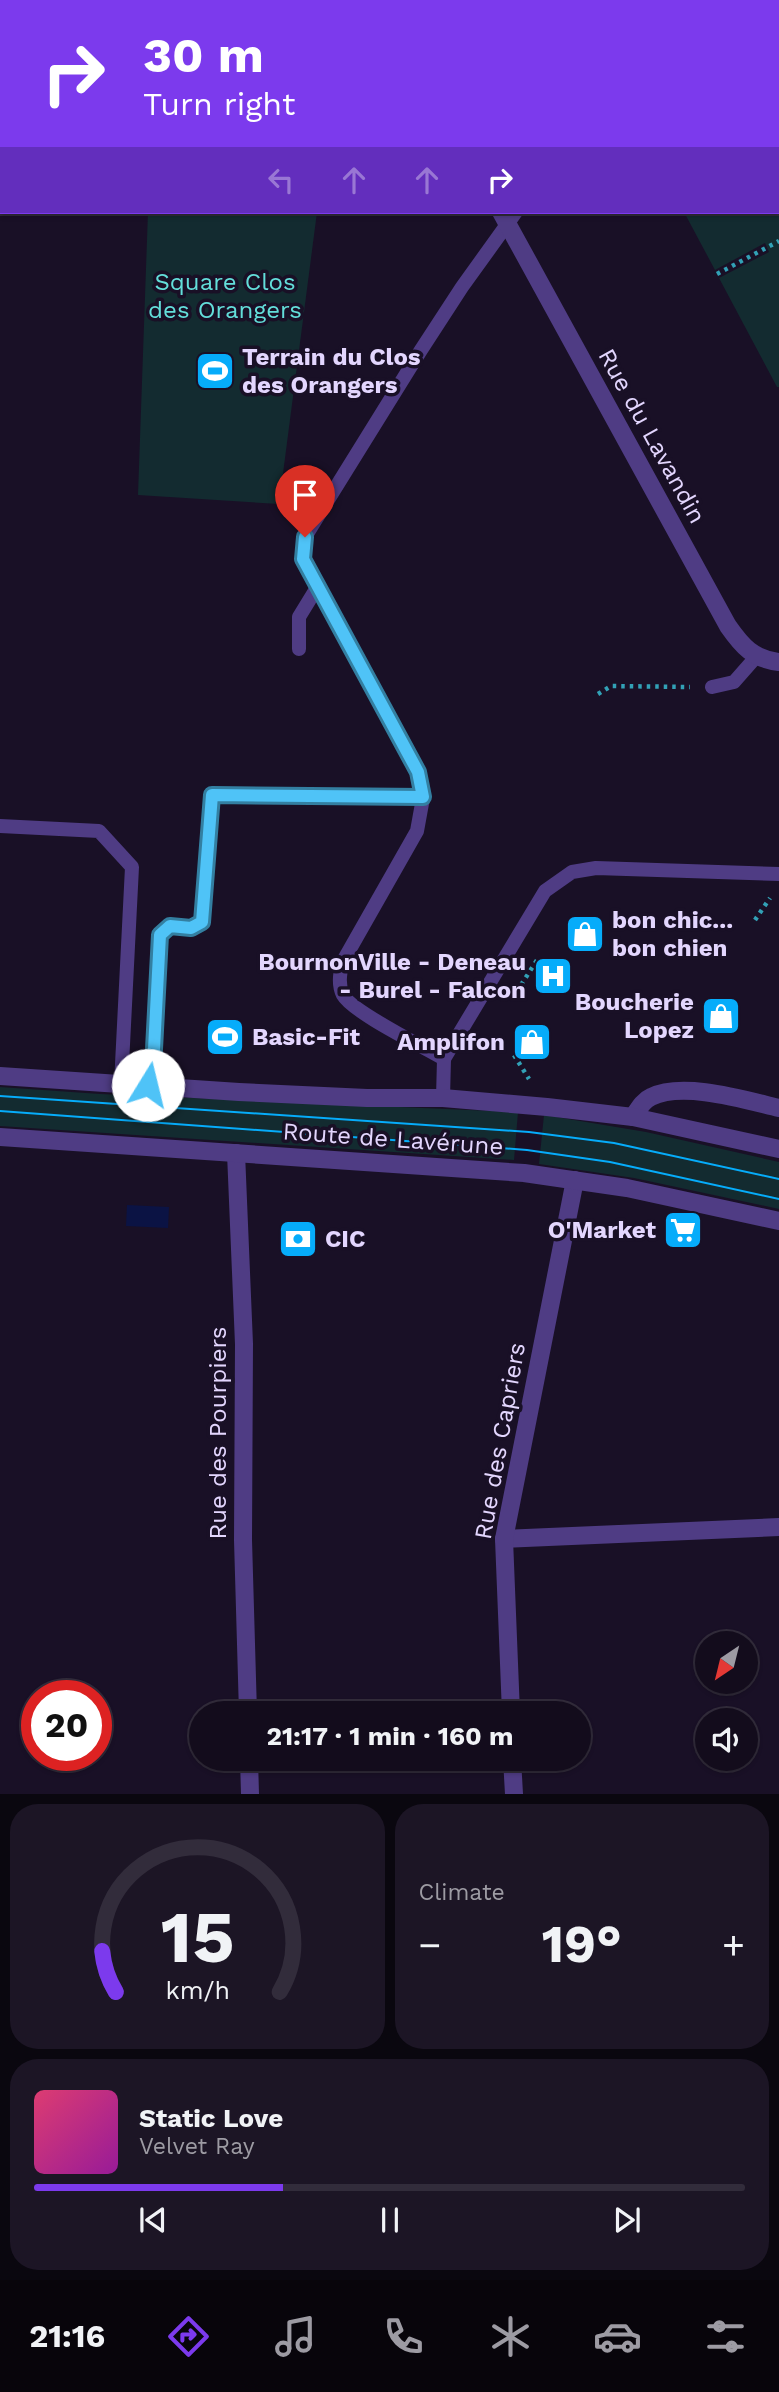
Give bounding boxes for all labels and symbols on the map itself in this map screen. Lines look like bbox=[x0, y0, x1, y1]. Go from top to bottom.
park label: Square Clos des Orangers bbox=[148, 268, 302, 324]
place label: Terrain du Clos des Orangers bbox=[242, 343, 421, 399]
street label: Rue du Lavandin bbox=[592, 344, 712, 528]
sports icon: Terrain du Clos des Orangers bbox=[194, 350, 236, 392]
pin bbox=[275, 465, 335, 537]
place label: bon chic... bon chien bbox=[612, 906, 733, 962]
shop icon: bon chic... bon chien bbox=[564, 913, 606, 955]
place label: BournonVille - Deneau - Burel - Falcon bbox=[258, 948, 526, 1004]
hospital icon: BournonVille - Deneau - Burel - Falcon bbox=[532, 955, 574, 997]
place label: Boucherie Lopez bbox=[575, 988, 694, 1044]
shop icon: Boucherie Lopez bbox=[700, 995, 742, 1037]
sports icon: Basic-Fit bbox=[204, 1016, 246, 1058]
shop icon: Amplifon bbox=[511, 1021, 553, 1063]
place label: Basic-Fit bbox=[252, 1023, 361, 1051]
place label: Amplifon bbox=[397, 1028, 505, 1056]
position arrow bbox=[111, 1048, 185, 1122]
street label: Route de Lavérune bbox=[282, 1117, 504, 1161]
supermarket icon: O'Market bbox=[662, 1209, 704, 1251]
place label: O'Market bbox=[548, 1216, 656, 1244]
bank icon: CIC bbox=[277, 1218, 319, 1260]
place label: CIC bbox=[325, 1225, 365, 1253]
street label: Rue des Pourpiers bbox=[204, 1327, 232, 1539]
street label: Rue des Capriers bbox=[469, 1340, 531, 1542]
north arrow bbox=[695, 1631, 758, 1694]
speed limit sign: 20 bbox=[21, 1680, 112, 1771]

